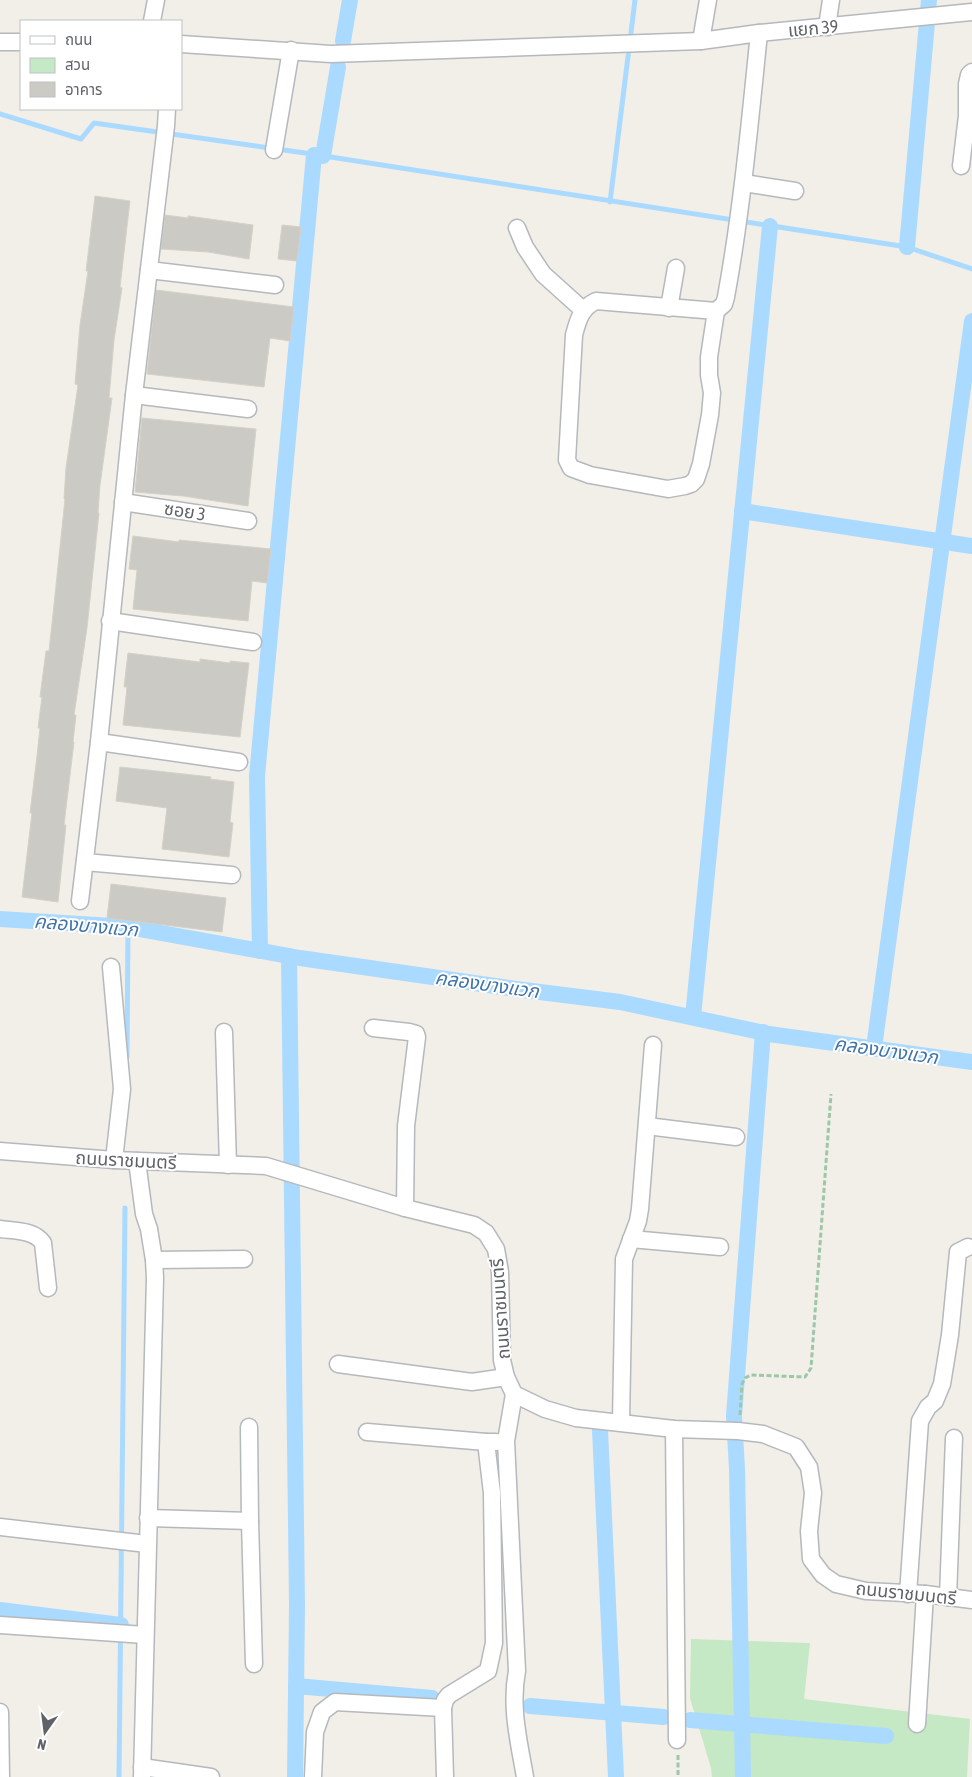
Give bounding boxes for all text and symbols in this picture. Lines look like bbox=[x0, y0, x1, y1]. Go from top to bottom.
street label: แยก 39 bbox=[787, 15, 839, 41]
legend bbox=[20, 20, 182, 110]
text: ถนน bbox=[65, 31, 92, 48]
text: สวน bbox=[65, 56, 90, 73]
text: อาคาร bbox=[65, 81, 102, 98]
street label: ซอย 3 bbox=[163, 497, 207, 525]
water label: คลองบางแวก bbox=[33, 909, 140, 941]
water label: คลองบางแวก bbox=[434, 966, 541, 1002]
water label: คลองบางแวก bbox=[833, 1032, 940, 1068]
street label: ถนนราชมนตรี bbox=[75, 1147, 177, 1173]
street label: ถนนราชมนตรี bbox=[486, 1258, 514, 1360]
street label: ถนนราชมนตรี bbox=[855, 1577, 958, 1609]
north arrow bbox=[20, 1707, 70, 1757]
text: N bbox=[36, 1736, 48, 1753]

